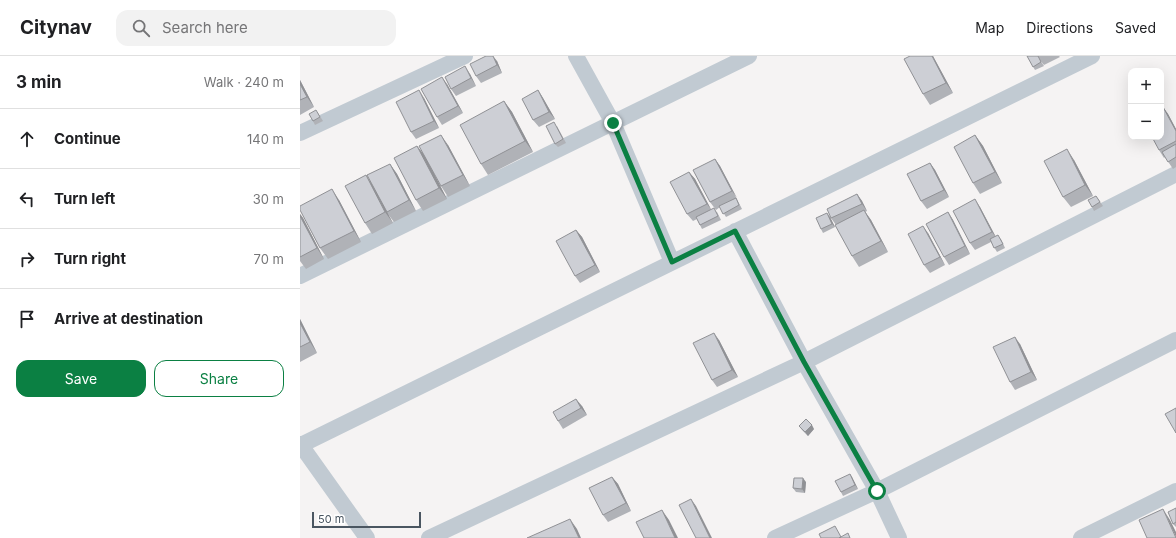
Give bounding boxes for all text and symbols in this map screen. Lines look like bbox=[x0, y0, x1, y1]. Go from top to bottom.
search box bbox=[116, 10, 396, 46]
text: Citynav bbox=[20, 16, 92, 39]
icon: search bbox=[130, 17, 152, 39]
text: Search here bbox=[162, 18, 248, 37]
text: Map bbox=[975, 19, 1004, 36]
text: Directions bbox=[1026, 19, 1093, 36]
text: Saved bbox=[1115, 19, 1156, 36]
map controls bbox=[1128, 68, 1164, 140]
button: + bbox=[1128, 68, 1164, 104]
text: 3 min bbox=[16, 72, 62, 92]
text: Walk · 240 m bbox=[204, 74, 284, 90]
button: − bbox=[1128, 104, 1164, 140]
route end bbox=[604, 114, 622, 132]
icon: ahead bbox=[16, 128, 38, 150]
text: Continue bbox=[54, 129, 121, 148]
text: 140 m bbox=[247, 131, 284, 147]
icon: left bbox=[16, 188, 38, 210]
text: Turn left bbox=[54, 189, 115, 208]
text: 30 m bbox=[253, 191, 284, 207]
icon: right bbox=[16, 248, 38, 270]
text: Turn right bbox=[54, 249, 126, 268]
text: 70 m bbox=[254, 251, 284, 267]
icon: arrive bbox=[16, 308, 38, 330]
text: Arrive at destination bbox=[54, 309, 203, 328]
button: Save bbox=[16, 360, 146, 397]
button: Share bbox=[154, 360, 284, 397]
route start bbox=[868, 482, 886, 500]
scale bar bbox=[312, 510, 421, 529]
text: 50 m bbox=[318, 512, 344, 526]

